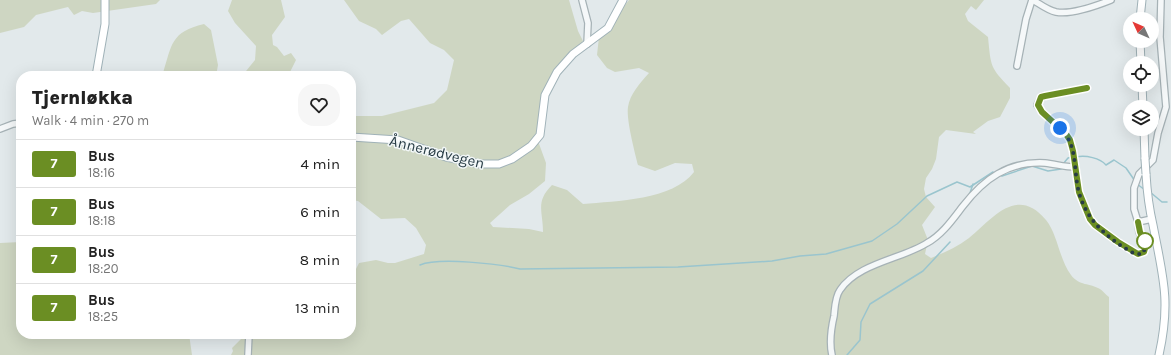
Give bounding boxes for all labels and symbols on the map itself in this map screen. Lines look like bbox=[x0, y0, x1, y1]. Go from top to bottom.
north arrow bbox=[1123, 12, 1159, 48]
your location bbox=[1050, 118, 1070, 138]
street label: Ånnerødvegen bbox=[388, 131, 486, 173]
unlabelled marker bbox=[1136, 232, 1154, 250]

